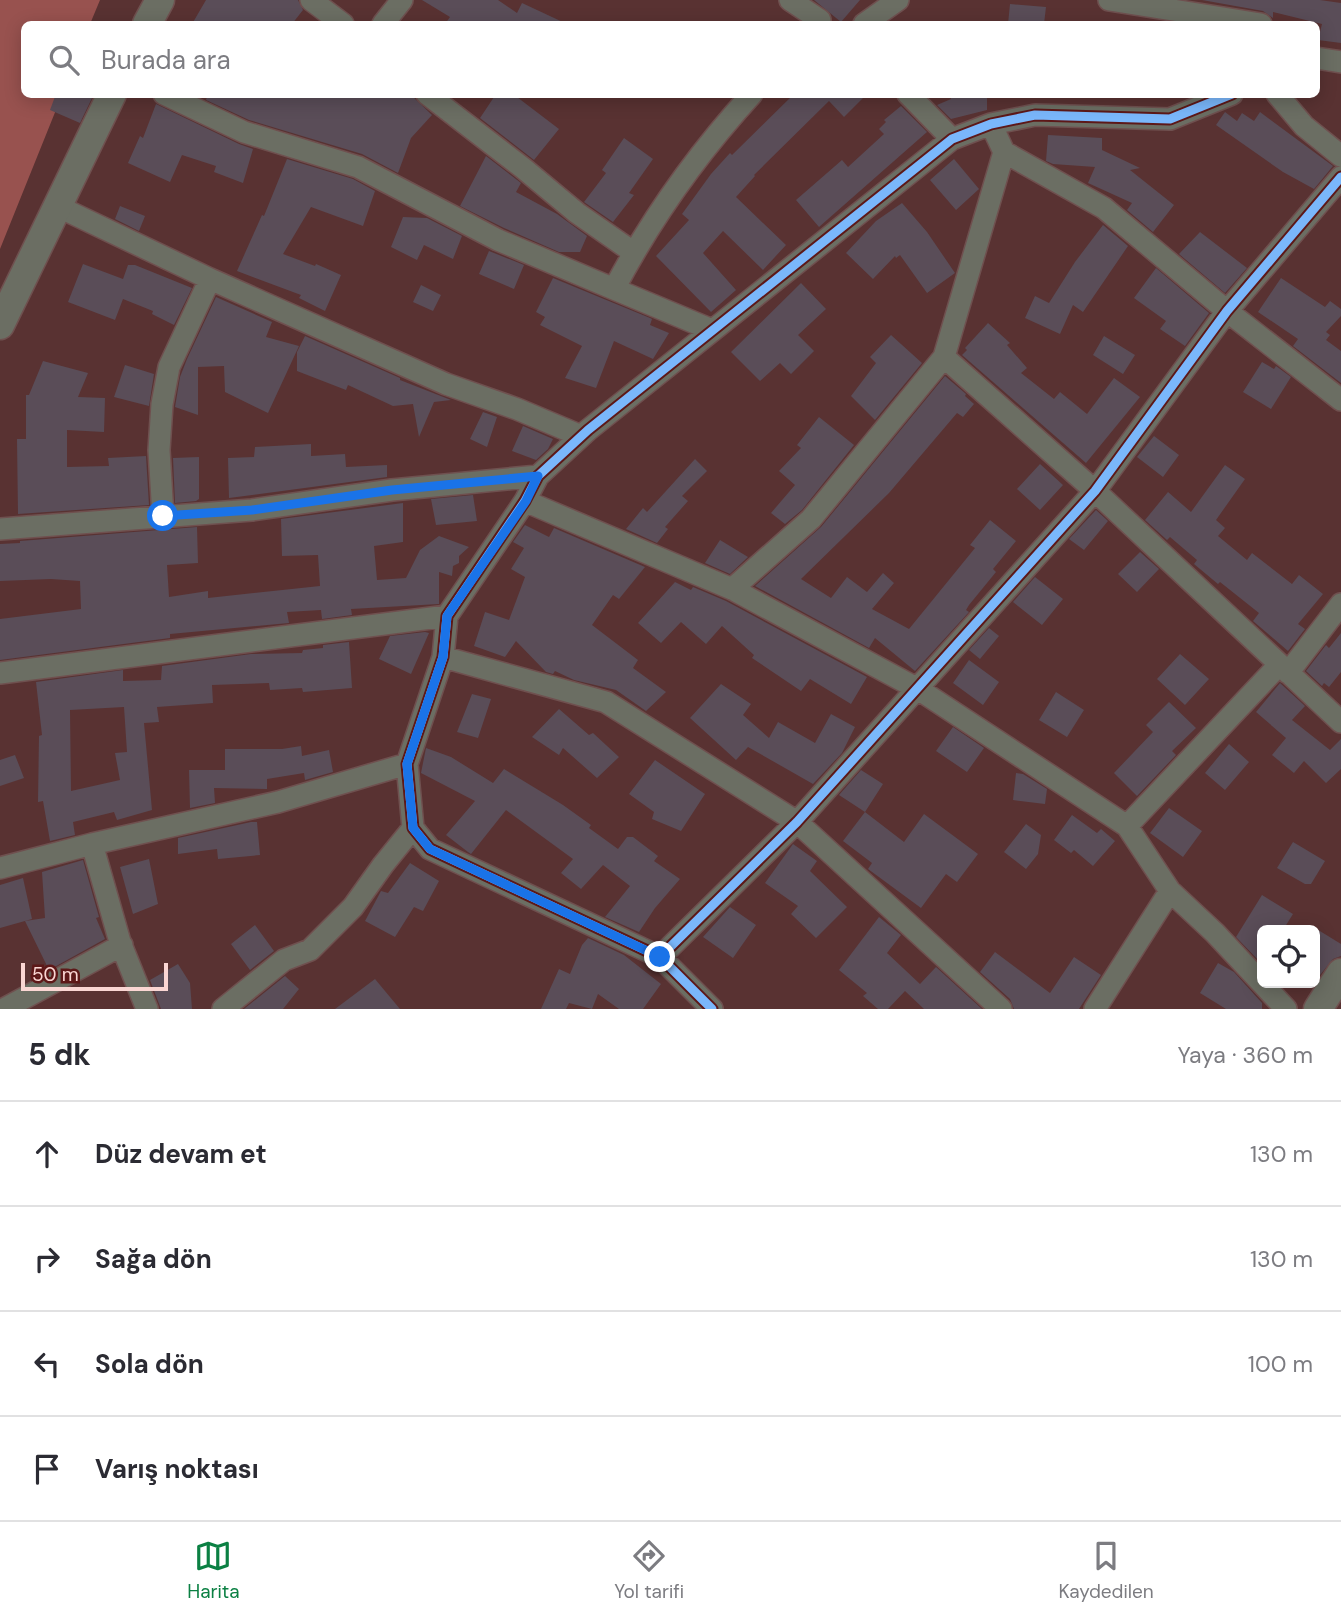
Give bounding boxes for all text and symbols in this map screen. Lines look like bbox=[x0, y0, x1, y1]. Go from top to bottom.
search box bbox=[21, 21, 1320, 98]
icon: search bbox=[45, 41, 83, 79]
text: Burada ara bbox=[101, 43, 231, 77]
route start bbox=[147, 500, 178, 531]
map controls bbox=[1257, 925, 1320, 988]
button: locate bbox=[1257, 925, 1320, 988]
route end bbox=[644, 941, 675, 972]
scale bar bbox=[21, 960, 168, 992]
text: 50 m bbox=[32, 962, 79, 987]
text: 5 dk bbox=[28, 1035, 91, 1074]
text: Yaya · 360 m bbox=[1177, 1040, 1313, 1070]
icon: ahead bbox=[28, 1135, 66, 1173]
text: Düz devam et bbox=[95, 1137, 267, 1171]
text: 130 m bbox=[1250, 1139, 1313, 1169]
icon: right bbox=[28, 1240, 66, 1278]
text: Sağa dön bbox=[95, 1242, 212, 1276]
text: 130 m bbox=[1250, 1244, 1313, 1274]
icon: left bbox=[28, 1345, 66, 1383]
text: Sola dön bbox=[95, 1347, 204, 1381]
text: 100 m bbox=[1248, 1349, 1313, 1379]
icon: arrive bbox=[28, 1450, 66, 1488]
text: Varış noktası bbox=[95, 1452, 259, 1486]
tab: Harita bbox=[187, 1537, 240, 1604]
tab: Yol tarifi bbox=[614, 1537, 684, 1604]
tab: Kaydedilen bbox=[1059, 1537, 1154, 1604]

